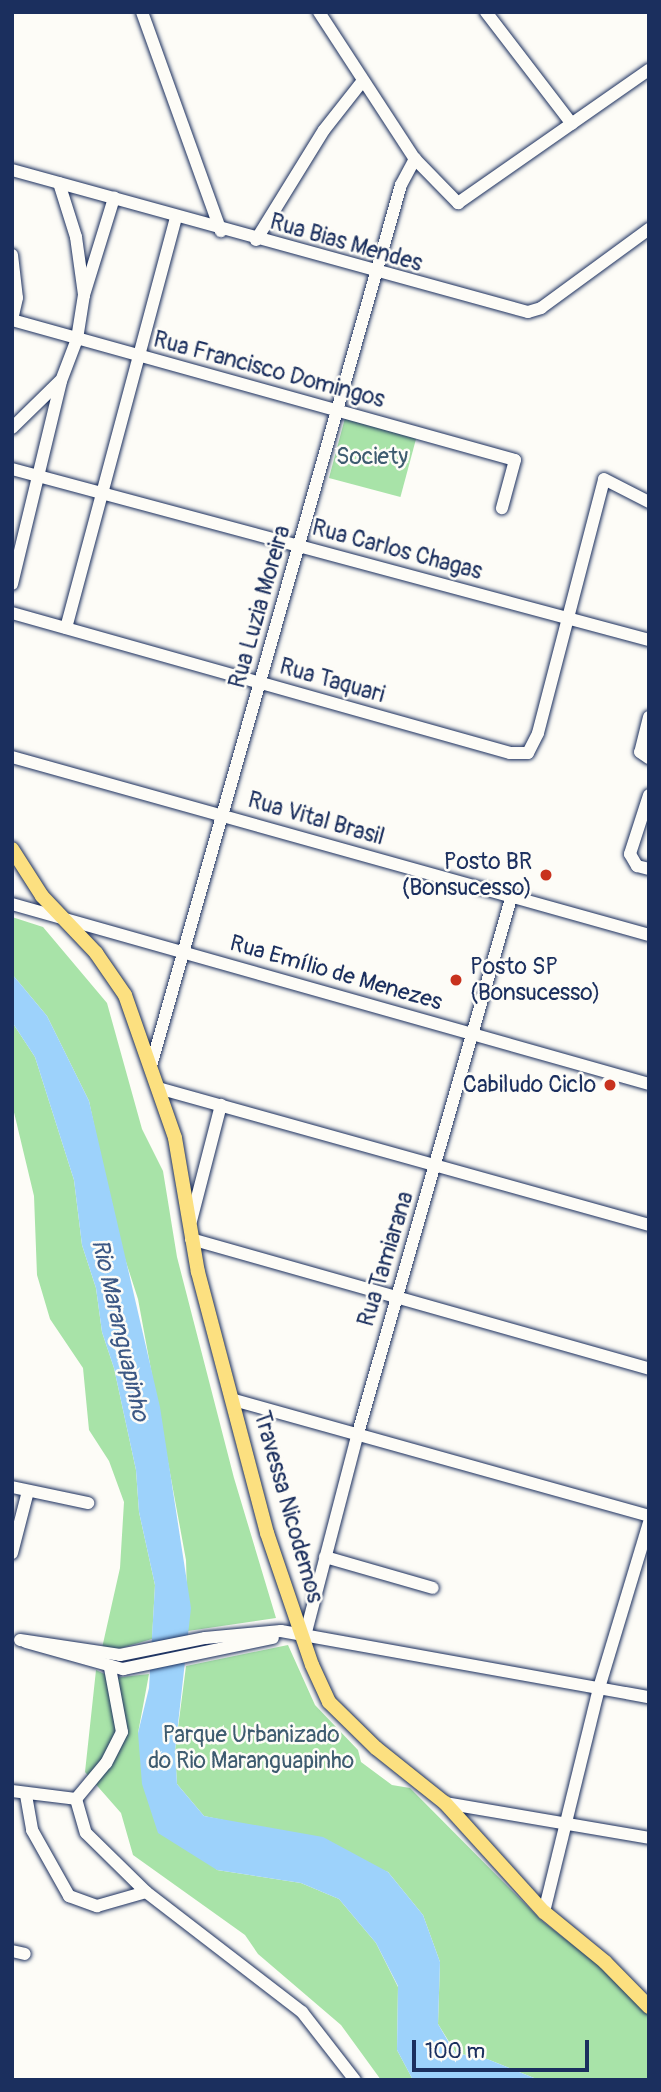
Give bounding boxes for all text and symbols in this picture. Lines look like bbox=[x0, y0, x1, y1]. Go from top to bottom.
street label: Rua Bias Mendes bbox=[267, 208, 425, 278]
street label: Rua Francisco Domingos bbox=[150, 326, 388, 414]
park label: Society bbox=[336, 443, 408, 471]
street label: Rua Carlos Chagas bbox=[309, 514, 485, 586]
street label: Rua Luzia Moreira bbox=[224, 523, 296, 691]
street label: Rua Taquari bbox=[276, 653, 388, 709]
street label: Rua Vital Brasil bbox=[245, 786, 387, 852]
place label: Posto BR (Bonsucesso) bbox=[402, 848, 532, 902]
marker: Posto BR (Bonsucesso) bbox=[538, 867, 554, 883]
street label: Rua Emílio de Menezes bbox=[227, 929, 445, 1017]
place label: Posto SP (Bonsucesso) bbox=[470, 953, 600, 1007]
marker: Posto SP (Bonsucesso) bbox=[448, 972, 464, 988]
place label: Cabiludo Ciclo bbox=[463, 1071, 596, 1099]
marker: Cabiludo Ciclo bbox=[602, 1077, 618, 1093]
street label: Rua Tamiarana bbox=[352, 1188, 420, 1330]
water label: Rio Maranguapinho bbox=[85, 1236, 155, 1424]
street label: Travessa Nicodemos bbox=[247, 1408, 329, 1606]
park label: Parque Urbanizado do Rio Maranguapinho bbox=[148, 1721, 354, 1775]
scale bar bbox=[416, 2025, 593, 2070]
text: 100 m bbox=[425, 2038, 485, 2065]

